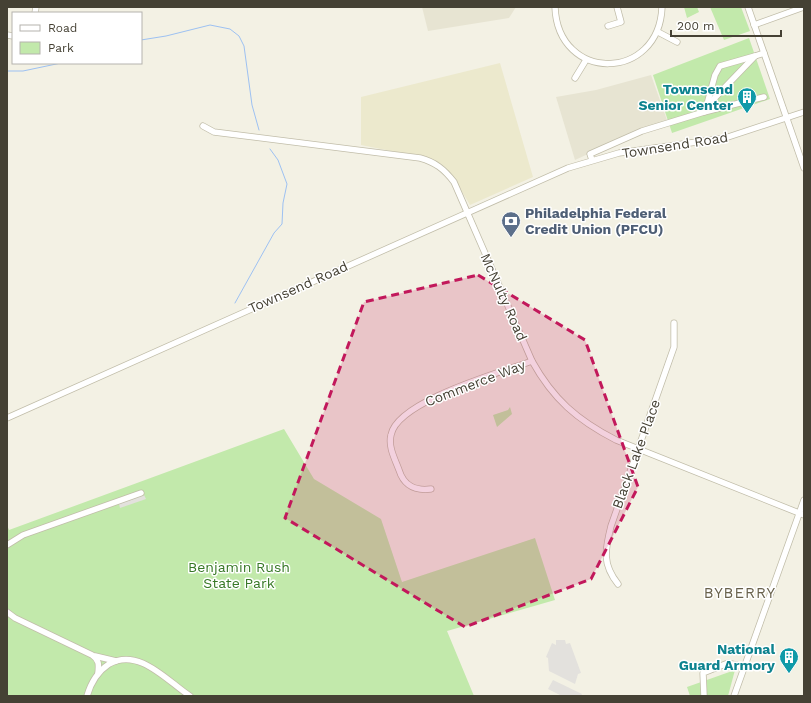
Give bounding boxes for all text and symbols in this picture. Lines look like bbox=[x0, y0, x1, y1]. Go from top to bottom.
legend bbox=[12, 12, 142, 64]
scale bar bbox=[671, 12, 781, 38]
text: 200 m bbox=[677, 19, 714, 33]
text: Road bbox=[48, 21, 77, 35]
text: Park bbox=[48, 41, 74, 55]
place label: Townsend Senior Center bbox=[638, 81, 733, 113]
building icon: Townsend Senior Center bbox=[736, 86, 758, 114]
street label: Townsend Road bbox=[621, 129, 729, 161]
place label: Philadelphia Federal Credit Union (PFCU) bbox=[525, 205, 667, 237]
bank icon: Philadelphia Federal Credit Union (PFCU) bbox=[500, 210, 522, 238]
street label: McNulty Road bbox=[478, 251, 530, 343]
street label: Townsend Road bbox=[246, 258, 350, 316]
street label: Commerce Way bbox=[423, 356, 528, 410]
street label: Black Lake Place bbox=[609, 397, 663, 511]
park label: Benjamin Rush State Park bbox=[188, 559, 290, 591]
district label: BYBERRY bbox=[704, 584, 776, 602]
place label: National Guard Armory bbox=[679, 641, 775, 673]
building icon: National Guard Armory bbox=[778, 646, 800, 674]

